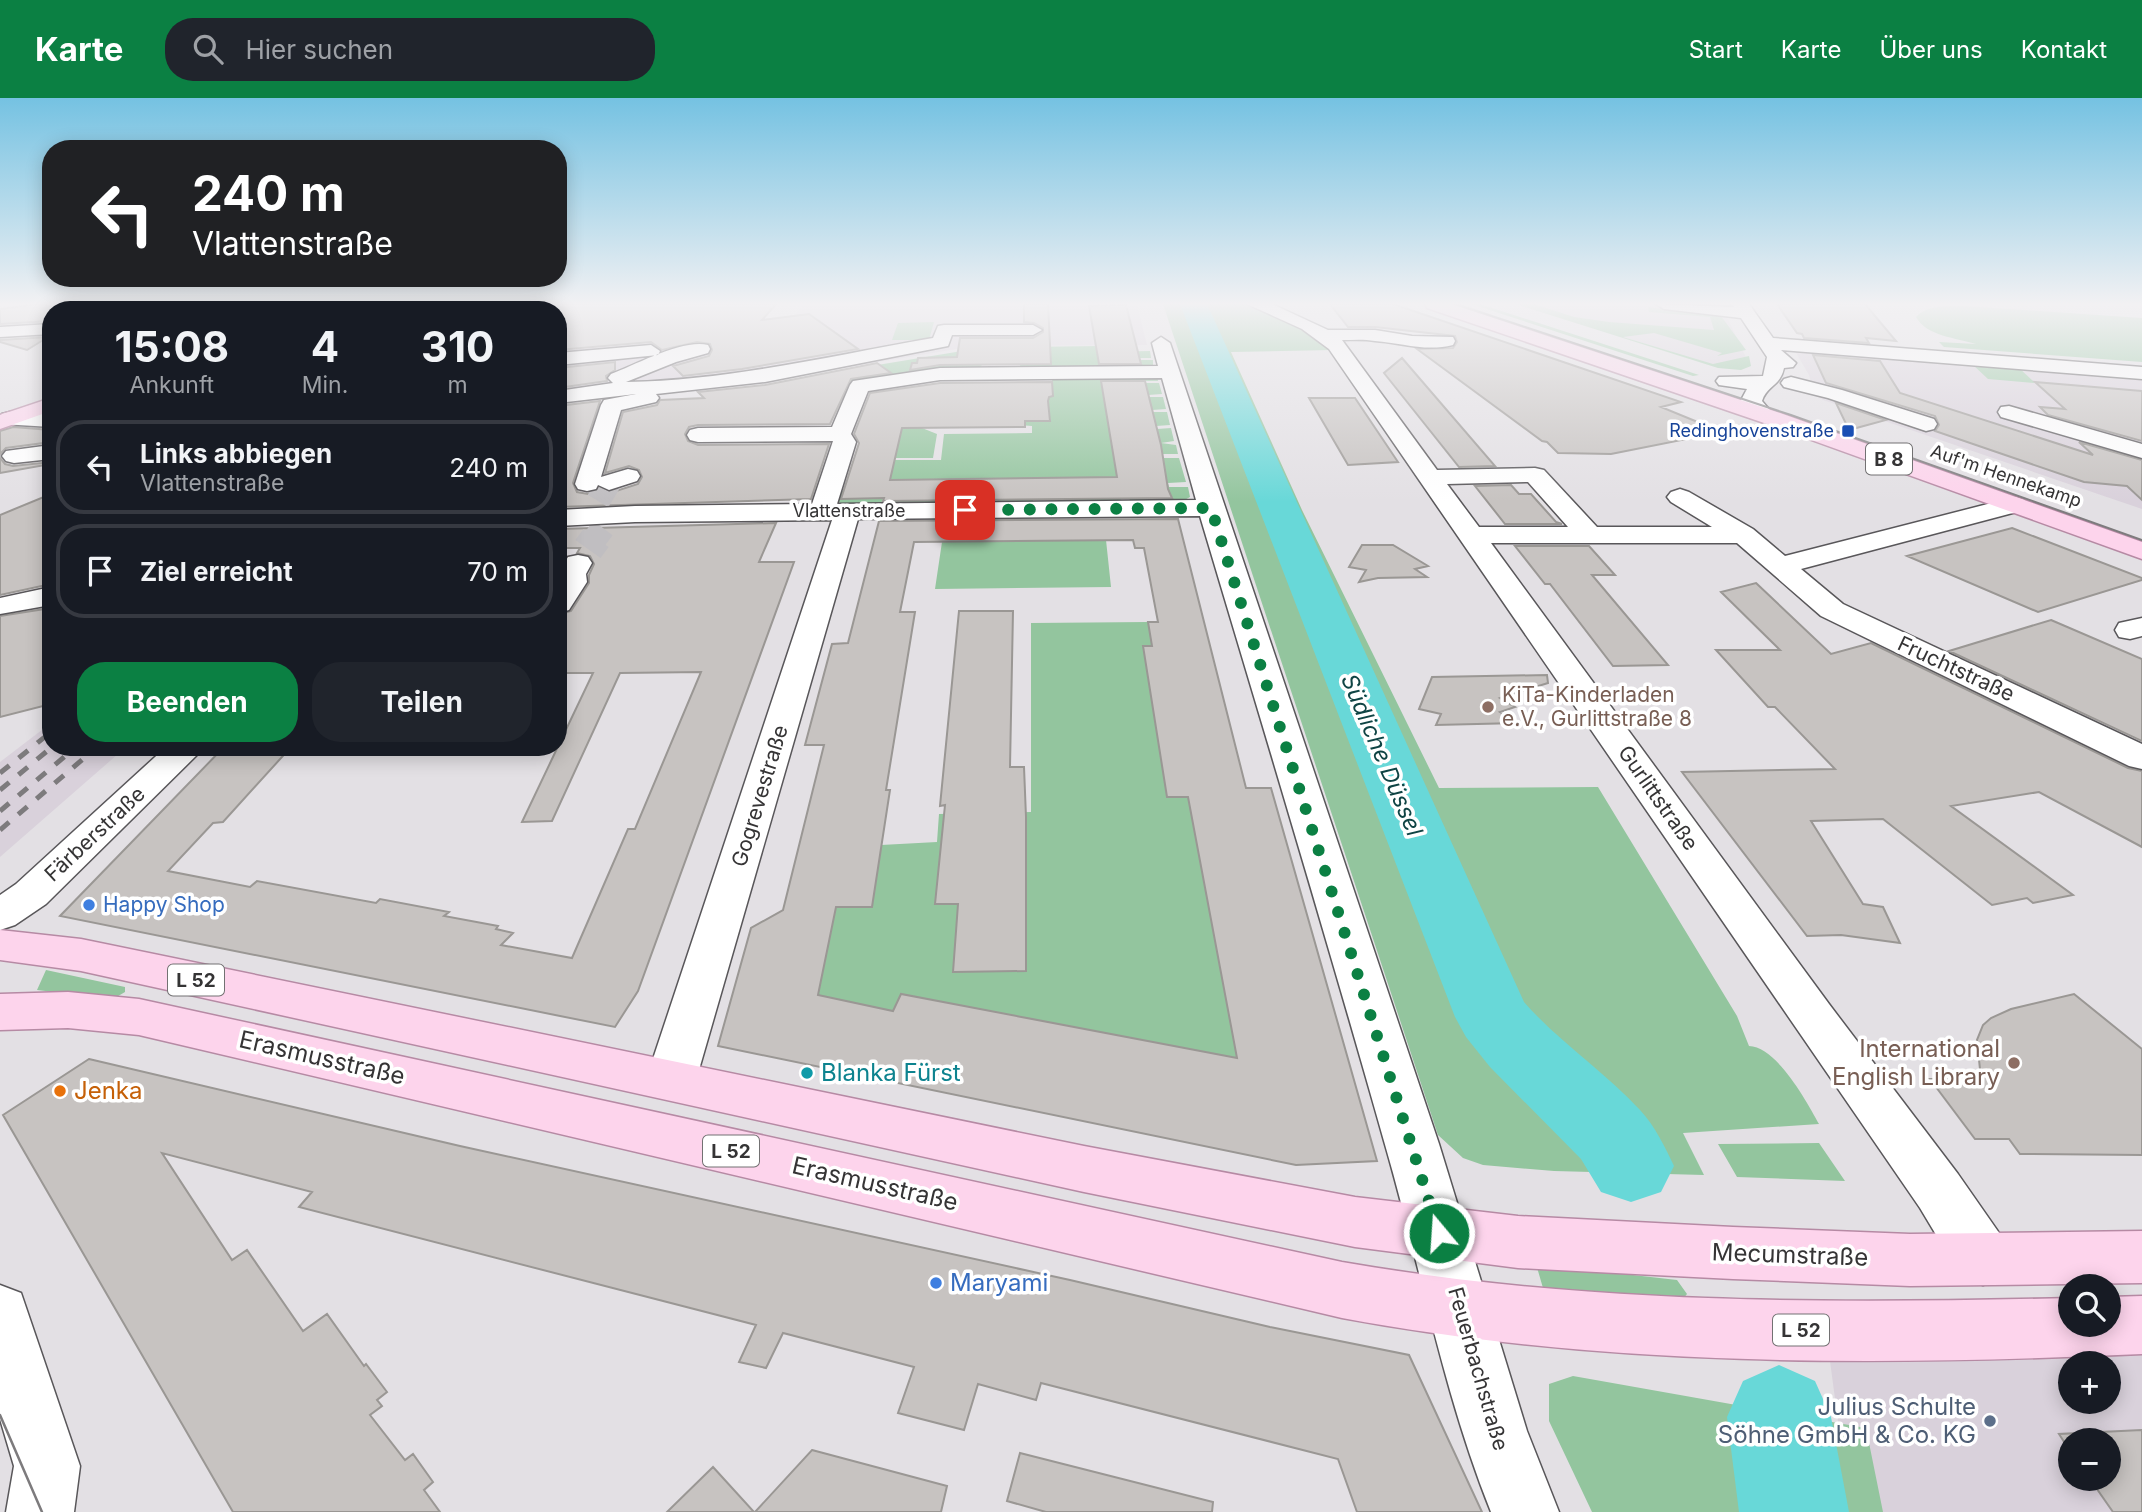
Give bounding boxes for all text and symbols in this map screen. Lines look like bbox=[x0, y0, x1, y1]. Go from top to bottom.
search box bbox=[165, 18, 655, 81]
text: Karte bbox=[35, 29, 123, 69]
icon: search bbox=[189, 30, 227, 68]
text: Hier suchen bbox=[245, 34, 393, 65]
text: Start bbox=[1689, 35, 1743, 64]
text: Karte bbox=[1781, 35, 1841, 64]
text: Über uns bbox=[1879, 35, 1983, 64]
text: Kontakt bbox=[2021, 35, 2107, 64]
text: 240 m bbox=[192, 164, 345, 223]
icon: left bbox=[77, 168, 168, 259]
text: Vlattenstraße bbox=[192, 224, 393, 263]
text: 15:08 bbox=[115, 321, 229, 372]
text: 4 bbox=[311, 321, 339, 372]
text: 310 bbox=[421, 321, 494, 372]
text: Ankunft bbox=[130, 371, 214, 399]
text: Min. bbox=[302, 371, 348, 399]
text: m bbox=[448, 371, 468, 399]
place label: Redinghovenstraße bbox=[1669, 420, 1834, 441]
marker: Redinghovenstraße bbox=[1840, 423, 1856, 439]
text: Links abbiegen bbox=[140, 438, 332, 469]
street label: Auf'm Hennekamp bbox=[1928, 440, 2084, 511]
road number: B 8 bbox=[1866, 444, 1912, 474]
icon: left bbox=[81, 448, 119, 486]
text: 240 m bbox=[449, 452, 528, 483]
text: Vlattenstraße bbox=[140, 469, 284, 497]
pin bbox=[935, 480, 995, 540]
icon: arrive bbox=[946, 491, 984, 529]
street label: Vlattenstraße bbox=[792, 500, 906, 521]
icon: arrive bbox=[81, 552, 119, 590]
text: Ziel erreicht bbox=[140, 556, 293, 587]
text: 70 m bbox=[467, 556, 528, 587]
street label: Fruchtstraße bbox=[1894, 631, 2019, 707]
button: Beenden bbox=[77, 662, 298, 742]
button: Teilen bbox=[312, 662, 532, 742]
water label: Südliche Düssel bbox=[1335, 670, 1429, 841]
place label: KiTa-Kinderladen e.V., Gurlittstraße 8 bbox=[1502, 682, 1692, 731]
marker: KiTa-Kinderladen e.V., Gurlittstraße 8 bbox=[1480, 699, 1496, 715]
street label: Gogrevestraße bbox=[726, 722, 793, 870]
street label: Gurlittstraße bbox=[1613, 740, 1704, 855]
street label: Färberstraße bbox=[39, 781, 150, 886]
place label: Happy Shop bbox=[103, 892, 225, 917]
marker: Happy Shop bbox=[81, 897, 97, 913]
road number: L 52 bbox=[168, 964, 224, 996]
street label: Erasmusstraße bbox=[236, 1024, 408, 1091]
place label: International English Library bbox=[1832, 1034, 2000, 1091]
marker: International English Library bbox=[2006, 1055, 2022, 1071]
place label: Blanka Fürst bbox=[821, 1058, 961, 1087]
marker: Blanka Fürst bbox=[799, 1065, 815, 1081]
place label: Jenka bbox=[74, 1076, 143, 1105]
marker: Jenka bbox=[52, 1083, 68, 1099]
road number: L 52 bbox=[703, 1135, 759, 1166]
street label: Erasmusstraße bbox=[789, 1150, 961, 1217]
position arrow bbox=[1402, 1196, 1476, 1270]
street label: Mecumstraße bbox=[1711, 1237, 1869, 1272]
place label: Maryami bbox=[950, 1268, 1048, 1297]
map controls bbox=[2058, 1274, 2121, 1491]
button: search bbox=[2058, 1274, 2121, 1337]
marker: Maryami bbox=[928, 1275, 944, 1291]
street label: Feuerbachstraße bbox=[1443, 1284, 1514, 1453]
road number: L 52 bbox=[1773, 1314, 1829, 1346]
button: + bbox=[2058, 1351, 2121, 1414]
place label: Julius Schulte Söhne GmbH & Co. KG bbox=[1718, 1392, 1976, 1449]
marker: Julius Schulte Söhne GmbH & Co. KG bbox=[1982, 1413, 1998, 1429]
button: − bbox=[2058, 1428, 2121, 1491]

